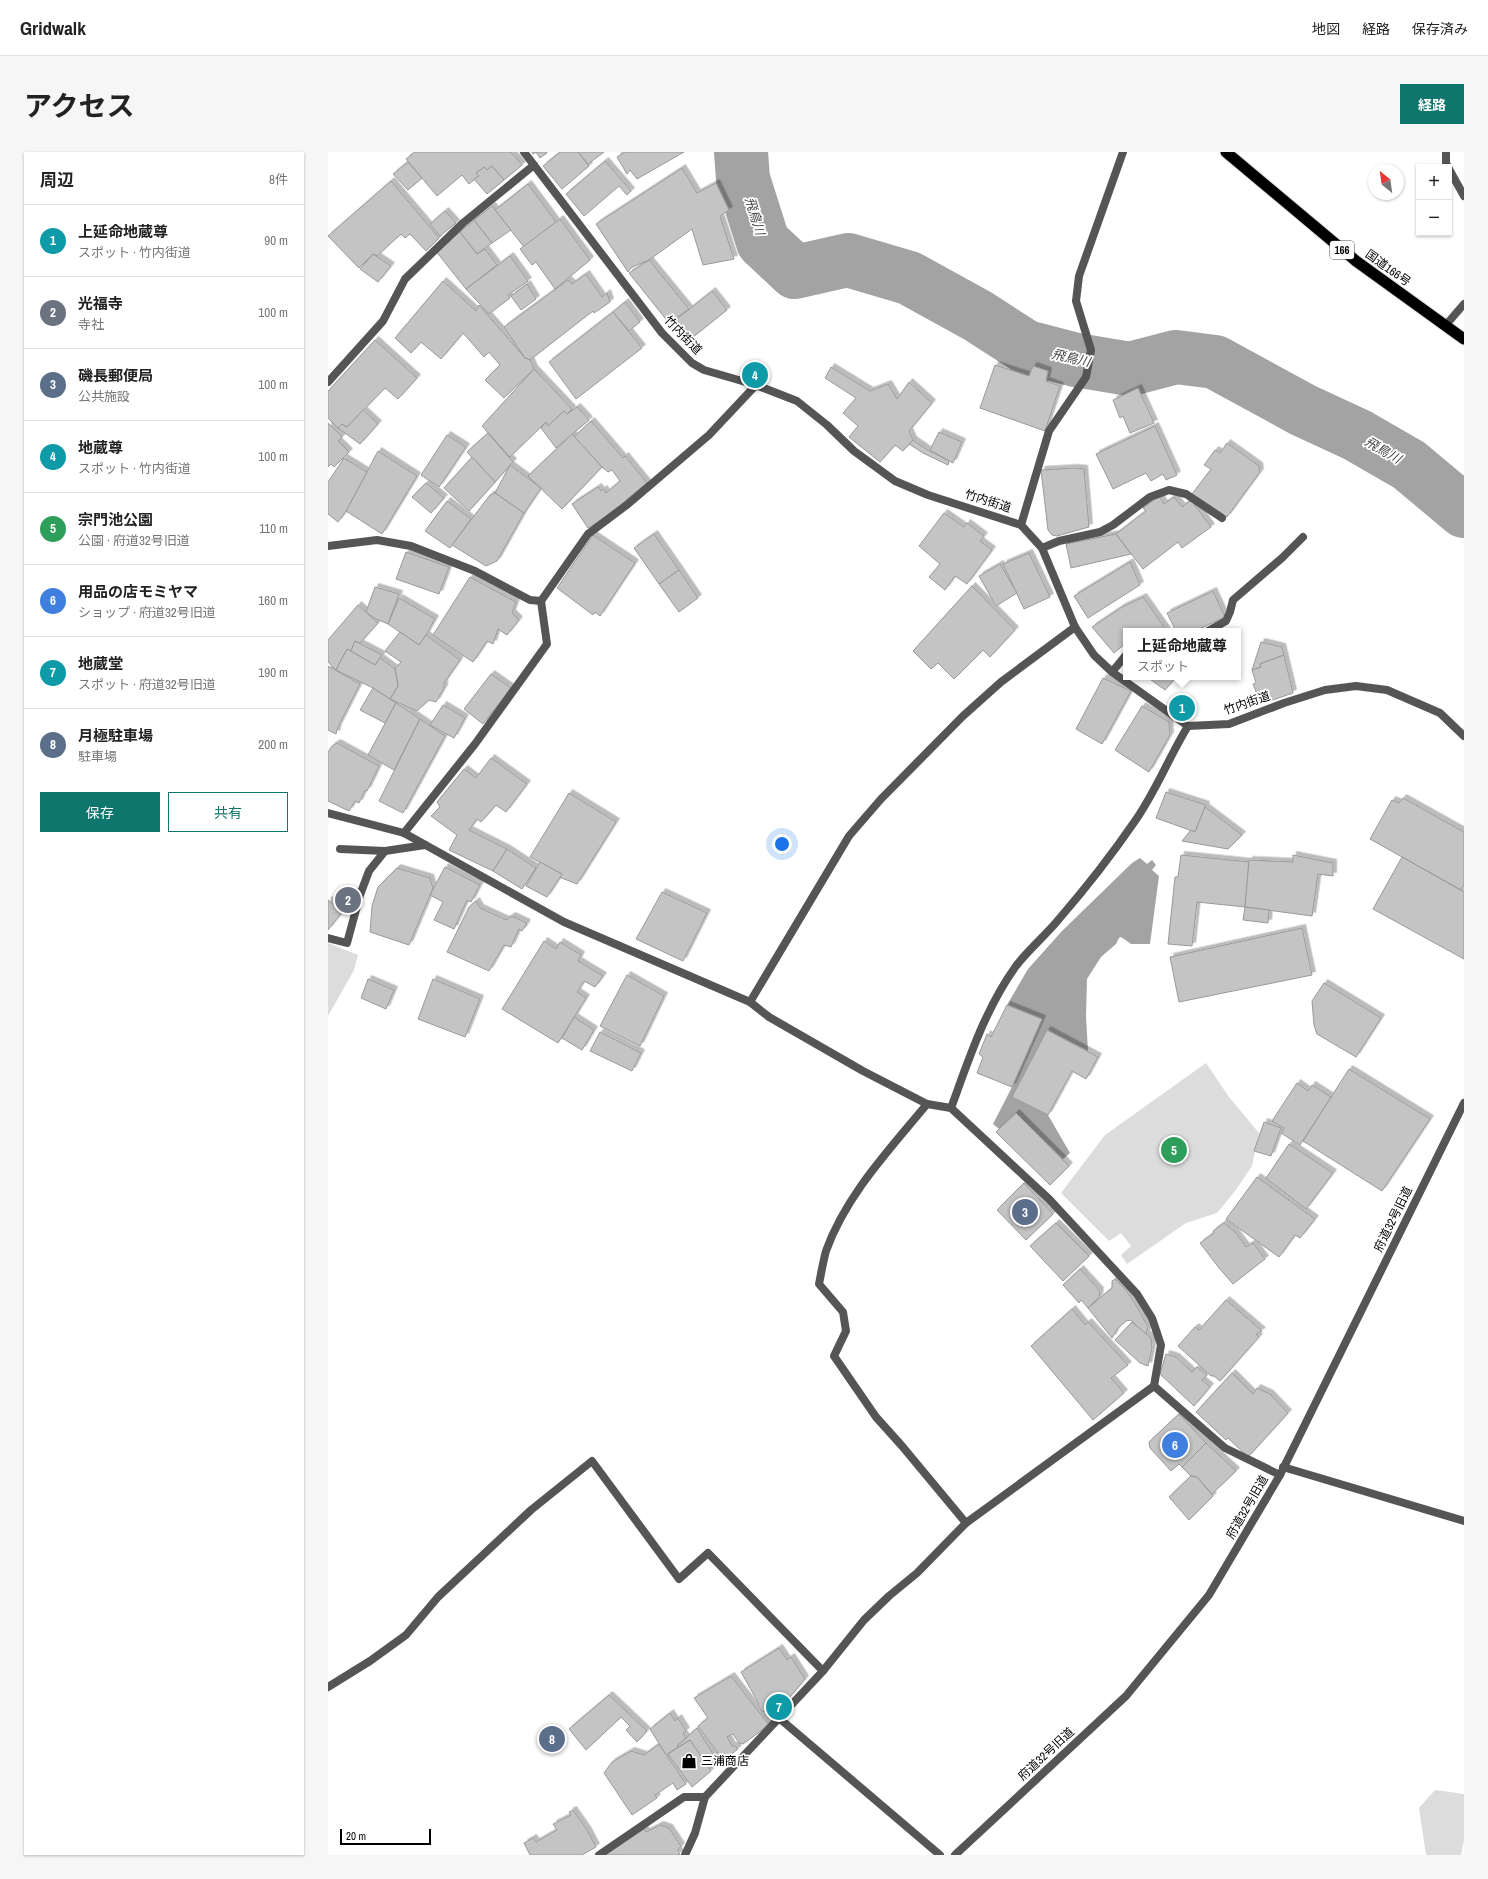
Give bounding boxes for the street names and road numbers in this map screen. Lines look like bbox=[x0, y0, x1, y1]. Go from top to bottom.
road number: 166 bbox=[1330, 241, 1354, 259]
street label: 国道166号 bbox=[1362, 246, 1414, 290]
street label: 竹内街道 bbox=[661, 312, 705, 358]
street label: 竹内街道 bbox=[963, 486, 1013, 516]
street label: 竹内街道 bbox=[1222, 688, 1272, 718]
street label: 府道32号旧道 bbox=[1370, 1184, 1416, 1254]
street label: 府道32号旧道 bbox=[1222, 1472, 1272, 1542]
street label: 府道32号旧道 bbox=[1015, 1724, 1077, 1784]

